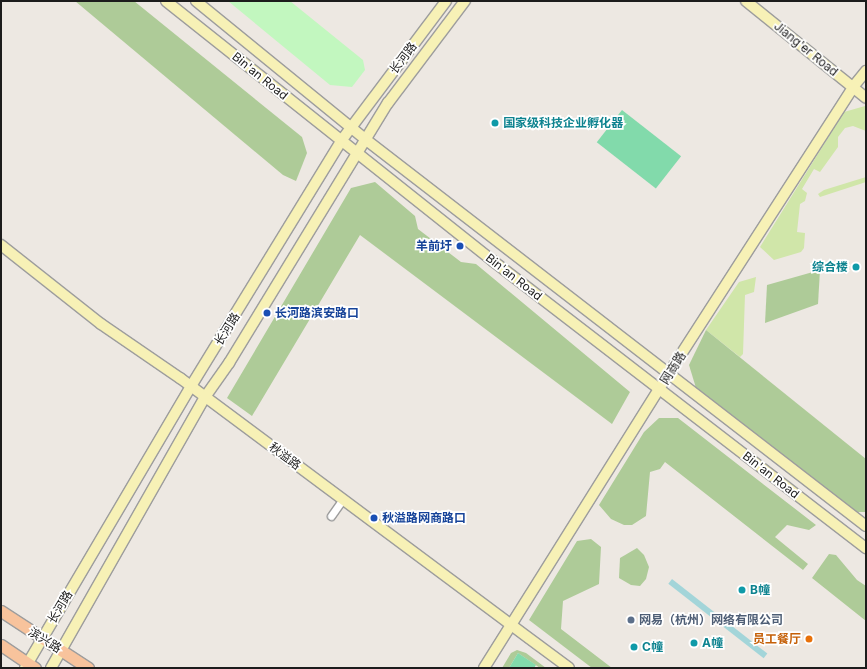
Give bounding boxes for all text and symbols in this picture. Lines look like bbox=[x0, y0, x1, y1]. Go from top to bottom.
street label: Jiang'er Road bbox=[771, 19, 841, 79]
street label: 长河路 bbox=[386, 39, 420, 77]
street label: Bin'an Road bbox=[229, 49, 291, 103]
place label: 国家级科技企业孵化器 bbox=[503, 116, 623, 130]
marker: 国家级科技企业孵化器 bbox=[490, 118, 500, 128]
place label: 羊前圩 bbox=[416, 239, 452, 253]
marker: 羊前圩 bbox=[455, 241, 465, 251]
street label: Bin'an Road bbox=[483, 251, 545, 303]
place label: 综合楼 bbox=[812, 260, 848, 274]
marker: 综合楼 bbox=[851, 262, 861, 272]
place label: 长河路滨安路口 bbox=[275, 306, 359, 320]
marker: 长河路滨安路口 bbox=[262, 308, 272, 318]
street label: 长河路 bbox=[211, 310, 243, 348]
street label: 网商路 bbox=[657, 349, 689, 387]
street label: 秋溢路 bbox=[266, 439, 304, 473]
street label: Bin'an Road bbox=[740, 449, 802, 501]
place label: 秋溢路网商路口 bbox=[382, 511, 466, 525]
marker: 秋溢路网商路口 bbox=[369, 513, 379, 523]
place label: B幢 bbox=[750, 583, 770, 597]
marker: B幢 bbox=[737, 585, 747, 595]
street label: 长河路 bbox=[45, 588, 75, 626]
place label: 网易（杭州）网络有限公司 bbox=[639, 613, 783, 627]
marker: 网易（杭州）网络有限公司 bbox=[626, 615, 636, 625]
street label: 滨兴路 bbox=[26, 624, 64, 656]
place label: 员工餐厅 bbox=[753, 632, 801, 646]
marker: 员工餐厅 bbox=[804, 634, 814, 644]
place label: A幢 bbox=[702, 636, 723, 650]
marker: A幢 bbox=[689, 638, 699, 648]
place label: C幢 bbox=[642, 640, 663, 654]
marker: C幢 bbox=[629, 642, 639, 652]

